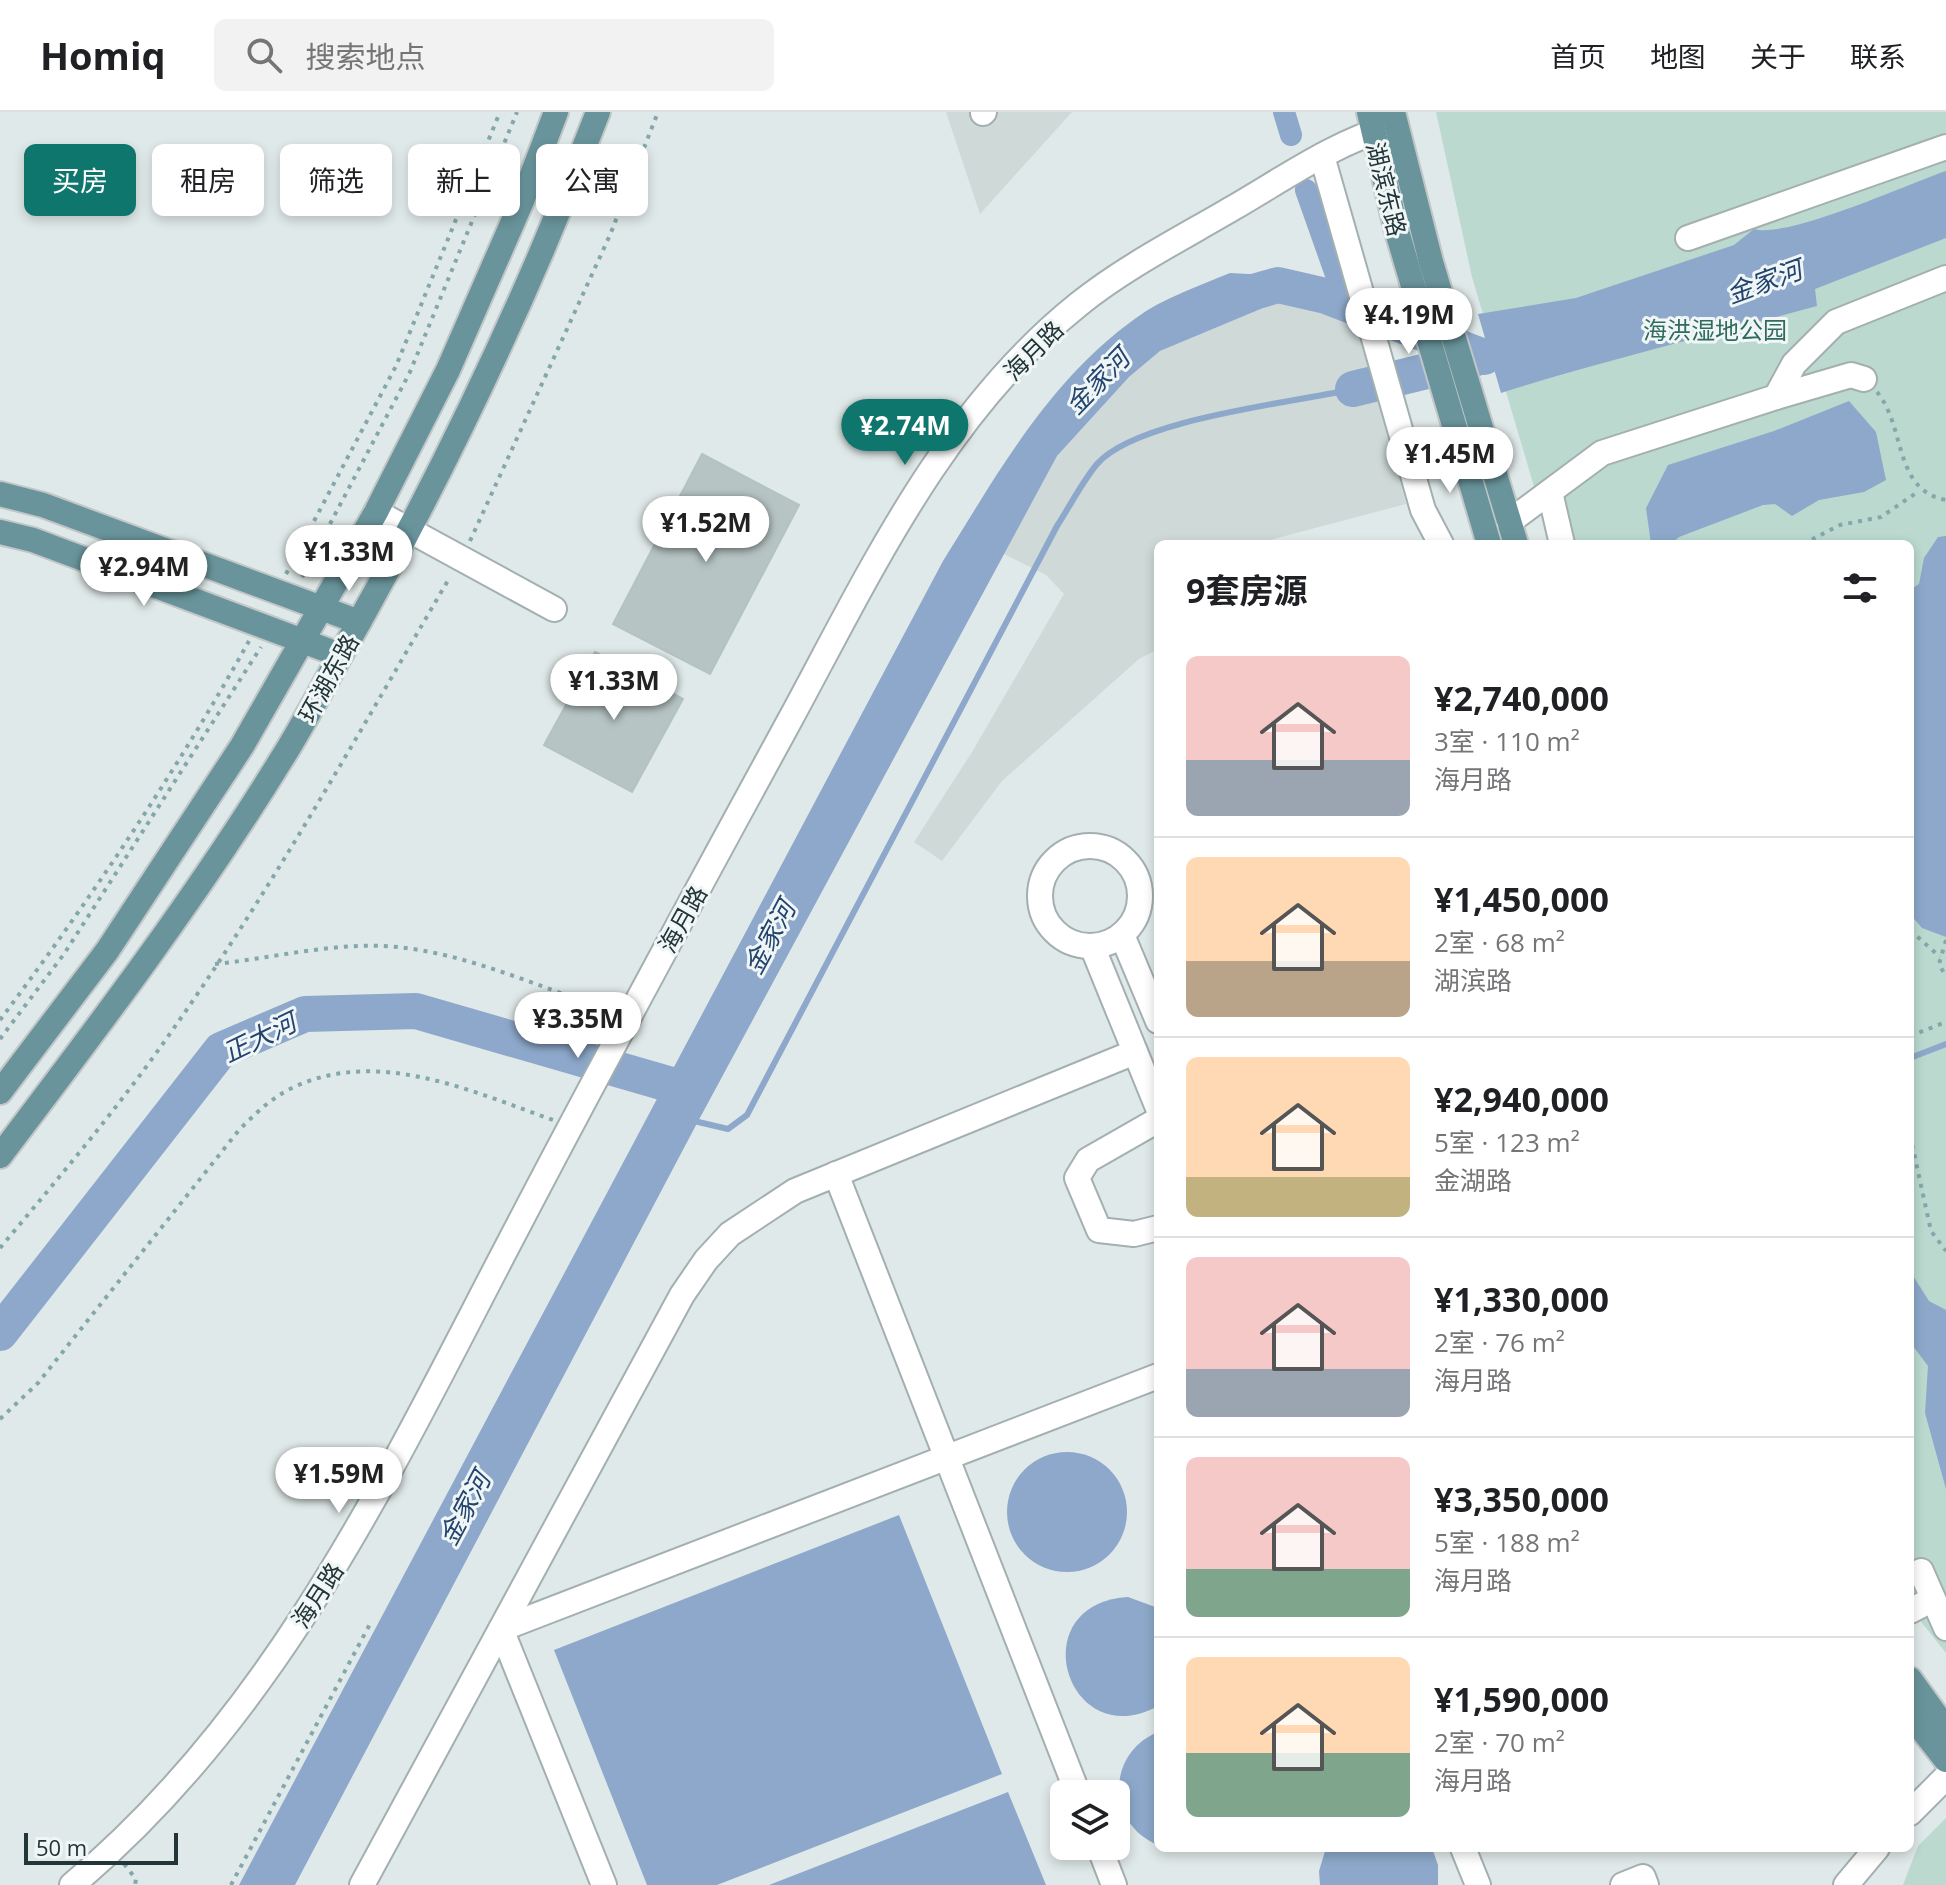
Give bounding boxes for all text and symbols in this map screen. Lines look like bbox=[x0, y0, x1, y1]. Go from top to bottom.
search box bbox=[214, 19, 774, 91]
text: Homiq bbox=[40, 29, 166, 81]
icon: search bbox=[242, 33, 286, 77]
text: 搜索地点 bbox=[306, 36, 426, 77]
text: 首页 bbox=[1550, 37, 1606, 75]
text: 地图 bbox=[1650, 37, 1706, 75]
text: 关于 bbox=[1750, 37, 1806, 75]
text: 联系 bbox=[1850, 37, 1906, 75]
street label: 湖滨东路 bbox=[1359, 138, 1415, 240]
chip: 买房 bbox=[24, 144, 136, 216]
chip: 租房 bbox=[152, 144, 264, 216]
chip: 筛选 bbox=[280, 144, 392, 216]
chip: 新上 bbox=[408, 144, 520, 216]
chip: 公寓 bbox=[536, 144, 648, 216]
water label: 金家河 bbox=[1721, 249, 1811, 311]
pin: ¥4.19M bbox=[1344, 288, 1474, 356]
text: ¥4.19M bbox=[1363, 296, 1455, 332]
street label: 海月路 bbox=[996, 313, 1070, 387]
park label: 海洪湿地公园 bbox=[1643, 313, 1787, 346]
water label: 金家河 bbox=[1057, 337, 1141, 422]
pin: ¥2.74M bbox=[840, 399, 970, 467]
text: ¥2.74M bbox=[859, 407, 951, 443]
pin: ¥1.45M bbox=[1385, 427, 1515, 495]
text: ¥1.45M bbox=[1404, 435, 1496, 471]
pin: ¥1.52M bbox=[641, 496, 771, 564]
text: ¥1.52M bbox=[660, 504, 752, 540]
pin: ¥1.33M bbox=[284, 525, 414, 593]
text: ¥1.33M bbox=[303, 533, 395, 569]
pin: ¥2.94M bbox=[79, 540, 209, 608]
text: ¥2.94M bbox=[98, 548, 190, 584]
icon: filters bbox=[1838, 566, 1882, 610]
text: 9套房源 bbox=[1186, 567, 1307, 613]
street label: 环湖东路 bbox=[290, 628, 366, 728]
pin: ¥1.33M bbox=[549, 654, 679, 722]
text: ¥1.33M bbox=[568, 662, 660, 698]
text: ¥2,740,000 bbox=[1434, 675, 1609, 721]
icon: home bbox=[1250, 688, 1346, 784]
text: 3室 · 110 m² bbox=[1434, 723, 1580, 759]
text: 海月路 bbox=[1434, 761, 1512, 797]
text: ¥1,450,000 bbox=[1434, 876, 1609, 922]
street label: 海月路 bbox=[650, 880, 714, 958]
icon: home bbox=[1250, 889, 1346, 985]
water label: 金家河 bbox=[735, 890, 806, 980]
text: 2室 · 68 m² bbox=[1434, 924, 1565, 960]
text: 湖滨路 bbox=[1434, 962, 1512, 998]
pin: ¥3.35M bbox=[513, 992, 643, 1060]
text: ¥3.35M bbox=[532, 1000, 624, 1036]
water label: 正大河 bbox=[216, 1002, 306, 1070]
text: ¥2,940,000 bbox=[1434, 1076, 1609, 1122]
icon: home bbox=[1250, 1089, 1346, 1185]
text: 5室 · 123 m² bbox=[1434, 1124, 1580, 1160]
text: 金湖路 bbox=[1434, 1162, 1512, 1198]
text: ¥1,330,000 bbox=[1434, 1276, 1609, 1322]
icon: home bbox=[1250, 1289, 1346, 1385]
text: 2室 · 76 m² bbox=[1434, 1324, 1565, 1360]
text: 海月路 bbox=[1434, 1362, 1512, 1398]
pin: ¥1.59M bbox=[274, 1447, 404, 1515]
text: ¥1.59M bbox=[293, 1455, 385, 1491]
water label: 金家河 bbox=[430, 1461, 501, 1551]
text: ¥3,350,000 bbox=[1434, 1476, 1609, 1522]
icon: home bbox=[1250, 1489, 1346, 1585]
text: 5室 · 188 m² bbox=[1434, 1524, 1580, 1560]
street label: 海月路 bbox=[284, 1556, 350, 1634]
text: 海月路 bbox=[1434, 1562, 1512, 1598]
text: ¥1,590,000 bbox=[1434, 1676, 1609, 1722]
icon: home bbox=[1250, 1689, 1346, 1785]
text: 2室 · 70 m² bbox=[1434, 1724, 1565, 1760]
text: 海月路 bbox=[1434, 1762, 1512, 1798]
map controls bbox=[1050, 1780, 1130, 1860]
button: layers bbox=[1050, 1780, 1130, 1860]
scale bar bbox=[24, 1829, 178, 1865]
text: 50 m bbox=[36, 1832, 87, 1862]

